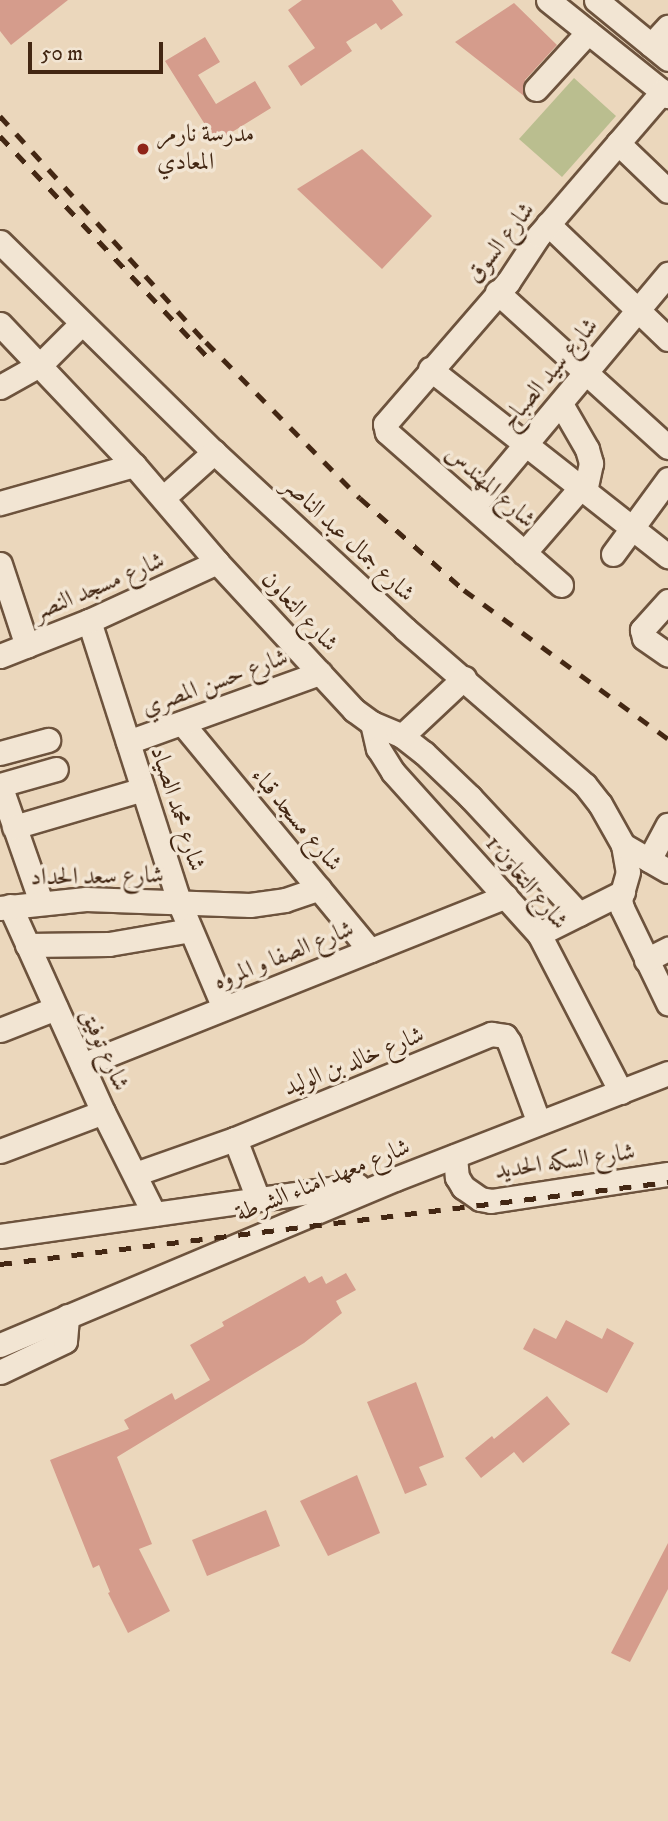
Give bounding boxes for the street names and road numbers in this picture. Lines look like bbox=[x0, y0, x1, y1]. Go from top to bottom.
street label: شارع السوق bbox=[461, 197, 541, 289]
street label: شارع سيد الصباح bbox=[495, 312, 605, 436]
street label: شارع المهندس bbox=[439, 439, 541, 535]
street label: شارع جمال عبد الناصر bbox=[276, 471, 420, 609]
street label: شارع مسجد النصر bbox=[29, 546, 169, 628]
street label: شارع التعاون bbox=[254, 566, 344, 658]
street label: شارع حسن المصري bbox=[138, 643, 292, 723]
street label: شارع محمد الصياد bbox=[143, 743, 211, 875]
street label: شارع مسجد قباء bbox=[244, 762, 348, 878]
street label: شارع التعاون 1 bbox=[478, 830, 574, 936]
street label: شارع سعد الحداد bbox=[30, 861, 164, 893]
street label: شارع الصفا و المروه bbox=[210, 915, 358, 997]
street label: شارع توفيق bbox=[73, 1004, 135, 1096]
street label: شارع خالد بن الوليد bbox=[279, 1021, 429, 1103]
street label: شارع معهد امناء الشرطة bbox=[232, 1133, 414, 1229]
street label: شارع السكه الحديد bbox=[493, 1138, 637, 1186]

